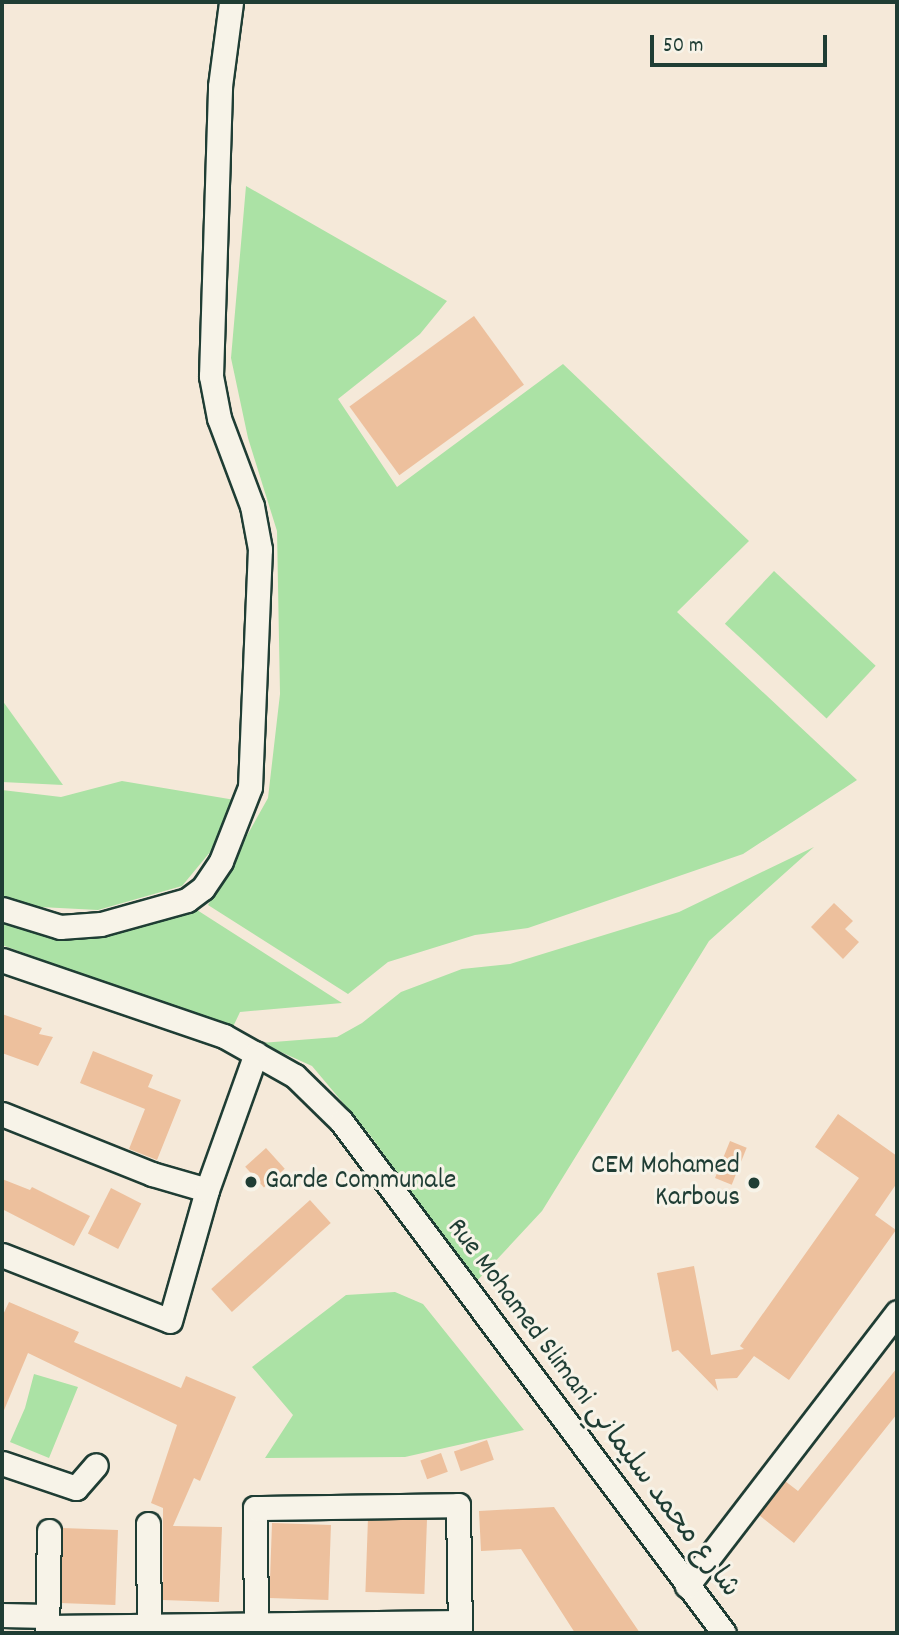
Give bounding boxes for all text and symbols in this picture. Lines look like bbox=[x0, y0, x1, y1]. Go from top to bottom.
scale bar bbox=[654, 21, 831, 65]
text: 50 m bbox=[663, 32, 703, 62]
place label: CEM Mohamed Karbous bbox=[591, 1150, 740, 1216]
place label: Garde Communale bbox=[265, 1165, 456, 1199]
marker: Garde Communale bbox=[243, 1174, 259, 1190]
marker: CEM Mohamed Karbous bbox=[746, 1175, 762, 1191]
street label: Rue Mohamed Slimani شارع محمد سليماني bbox=[438, 1213, 746, 1605]

